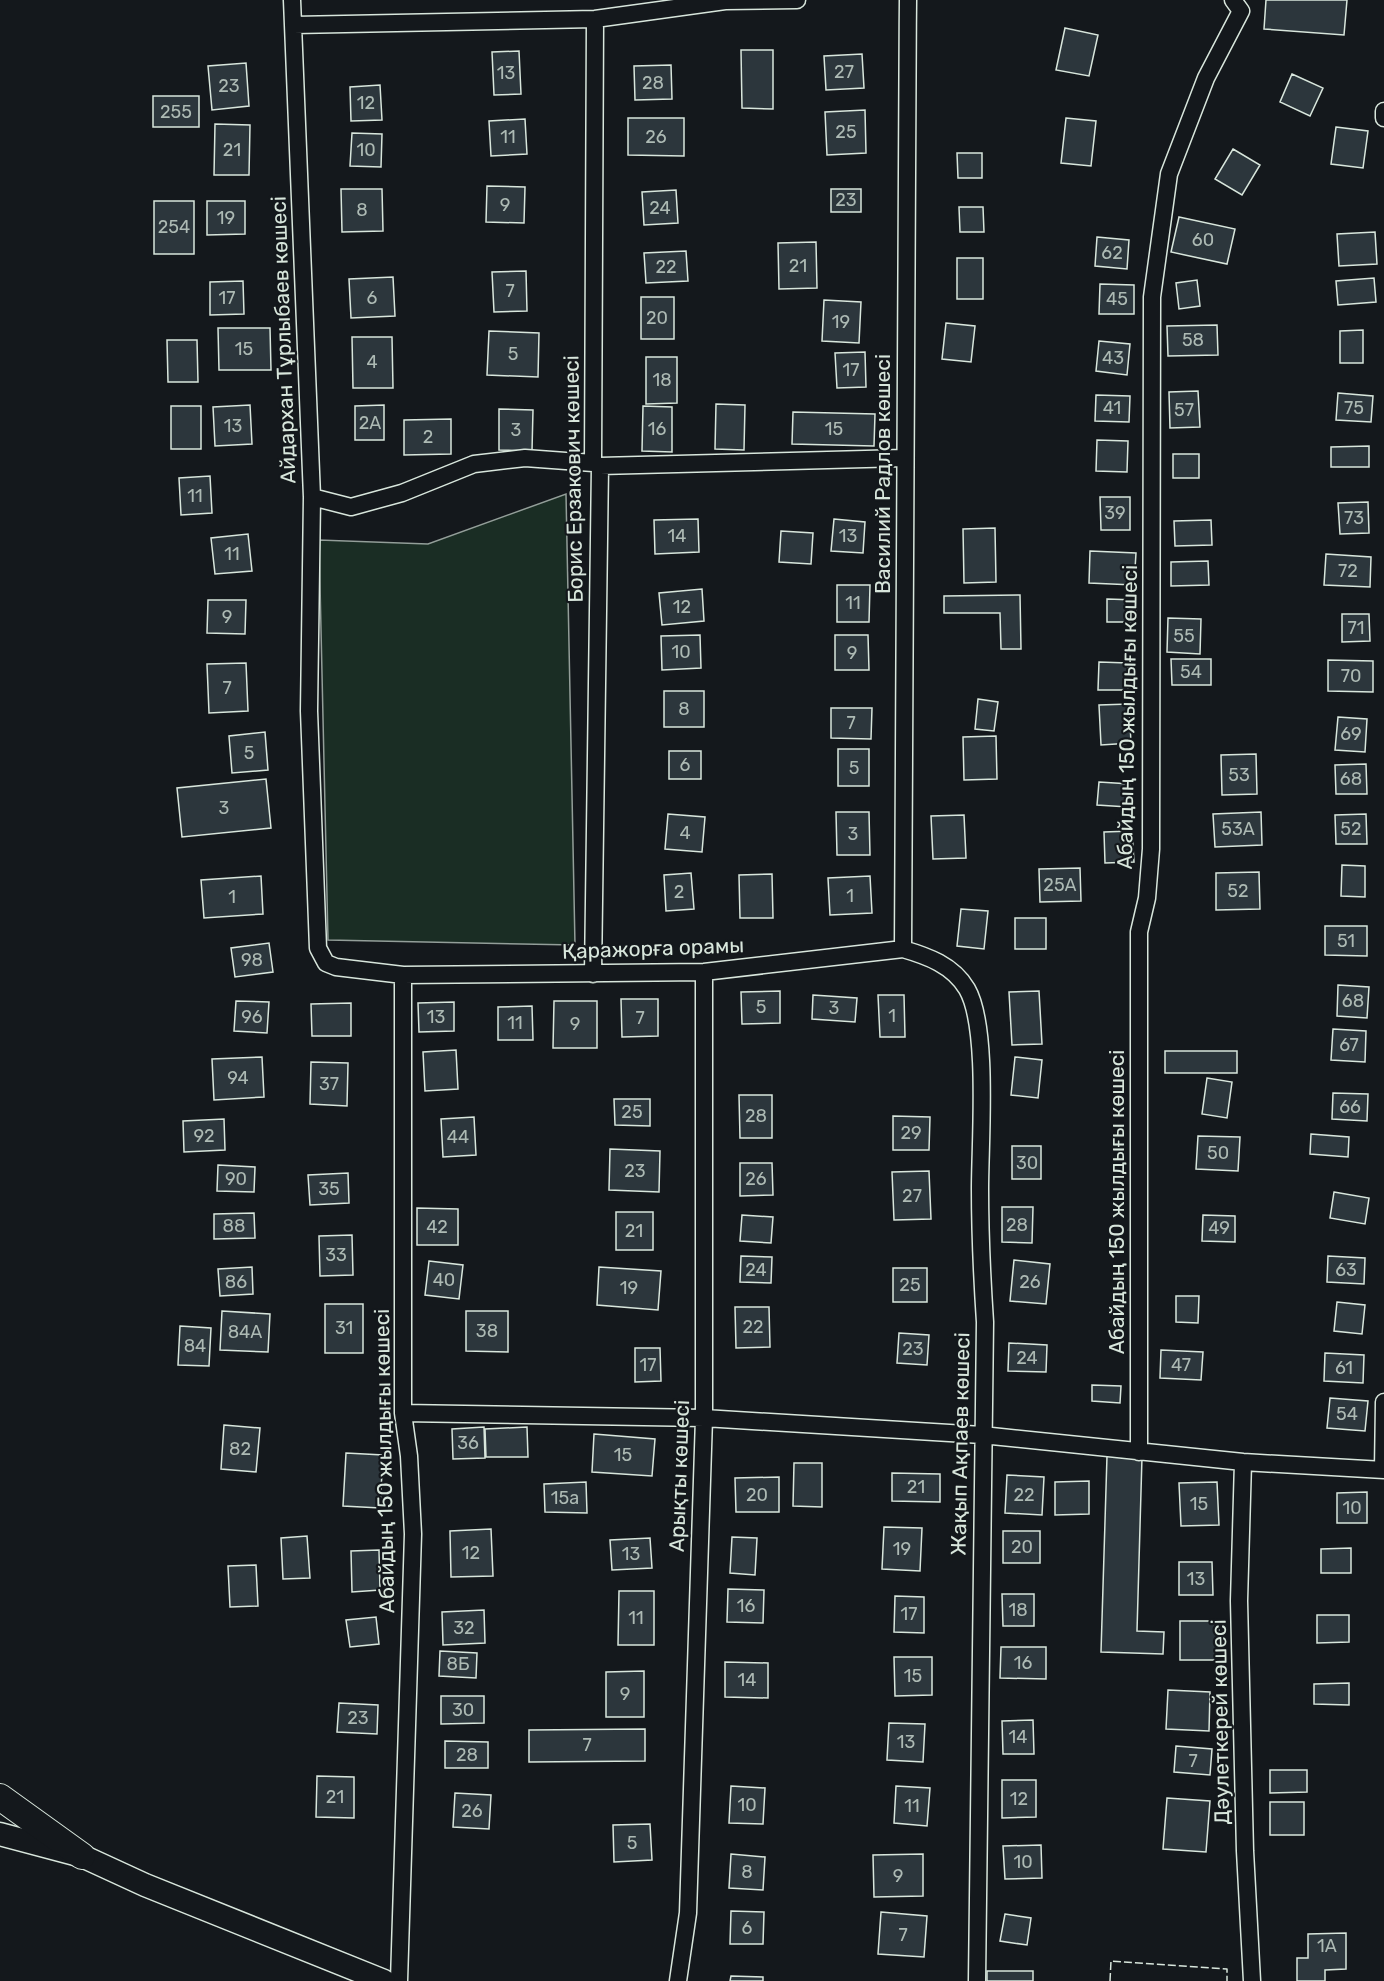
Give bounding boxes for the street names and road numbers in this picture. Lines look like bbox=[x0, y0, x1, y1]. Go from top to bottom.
street label: Айдархан Тұрлыбаев көшесі bbox=[265, 196, 301, 484]
street label: Василий Радлов көшесі bbox=[870, 354, 895, 594]
street label: Борис Ерзакович көшесі bbox=[558, 355, 588, 603]
street label: Абайдың 150 жылдығы көшесі bbox=[1112, 564, 1142, 870]
street label: Қаражорға орамы bbox=[561, 932, 745, 964]
street label: Абайдың 150 жылдығы көшесі bbox=[1104, 1050, 1129, 1354]
street label: Абайдың 150 жылдығы көшесі bbox=[369, 1308, 399, 1614]
street label: Жақып Ақпаев көшесі bbox=[946, 1332, 974, 1556]
street label: Арықты көшесі bbox=[664, 1399, 694, 1553]
street label: Дәулеткерей көшесі bbox=[1206, 1619, 1234, 1825]

